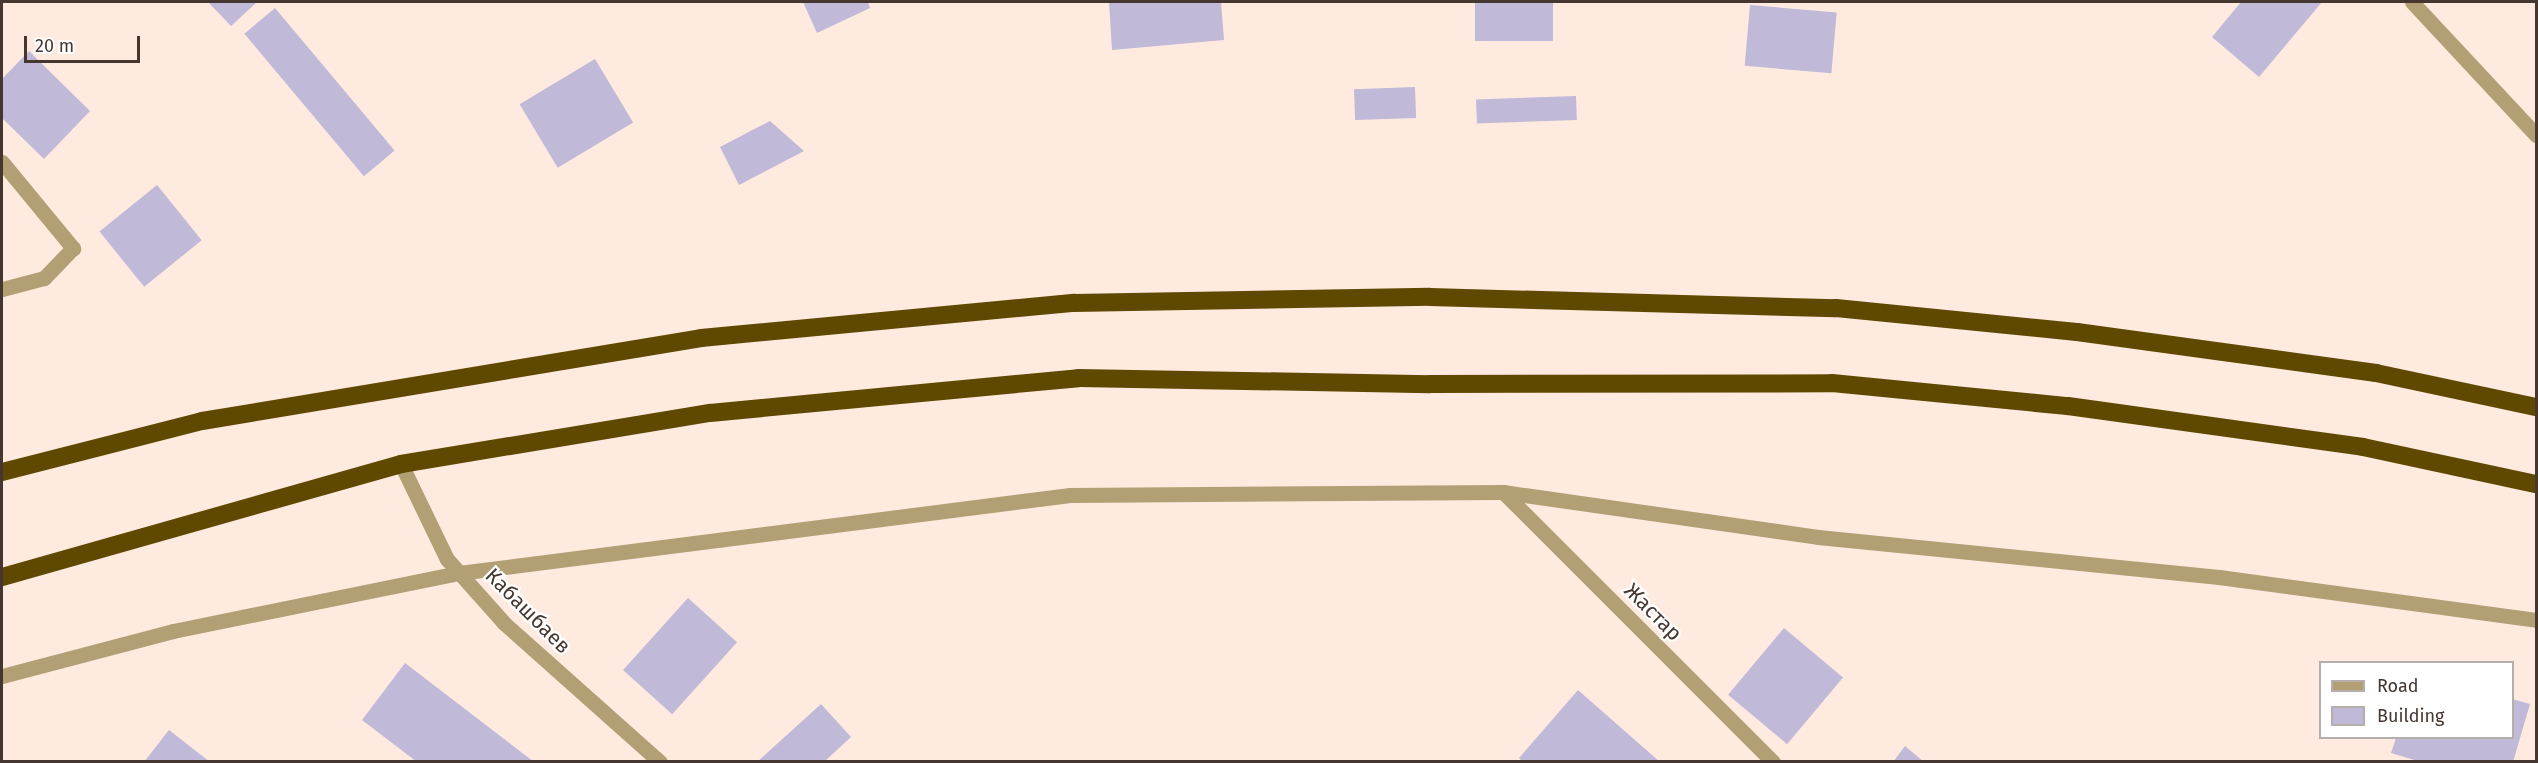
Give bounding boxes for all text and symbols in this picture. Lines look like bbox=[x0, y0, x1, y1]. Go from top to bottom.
scale bar bbox=[27, 24, 142, 62]
text: 20 m bbox=[35, 35, 74, 57]
street label: Кабашбаев bbox=[480, 563, 576, 659]
street label: Жастар bbox=[1619, 578, 1687, 646]
legend bbox=[2319, 661, 2514, 739]
text: Road bbox=[2377, 675, 2419, 697]
text: Building bbox=[2377, 705, 2444, 727]

